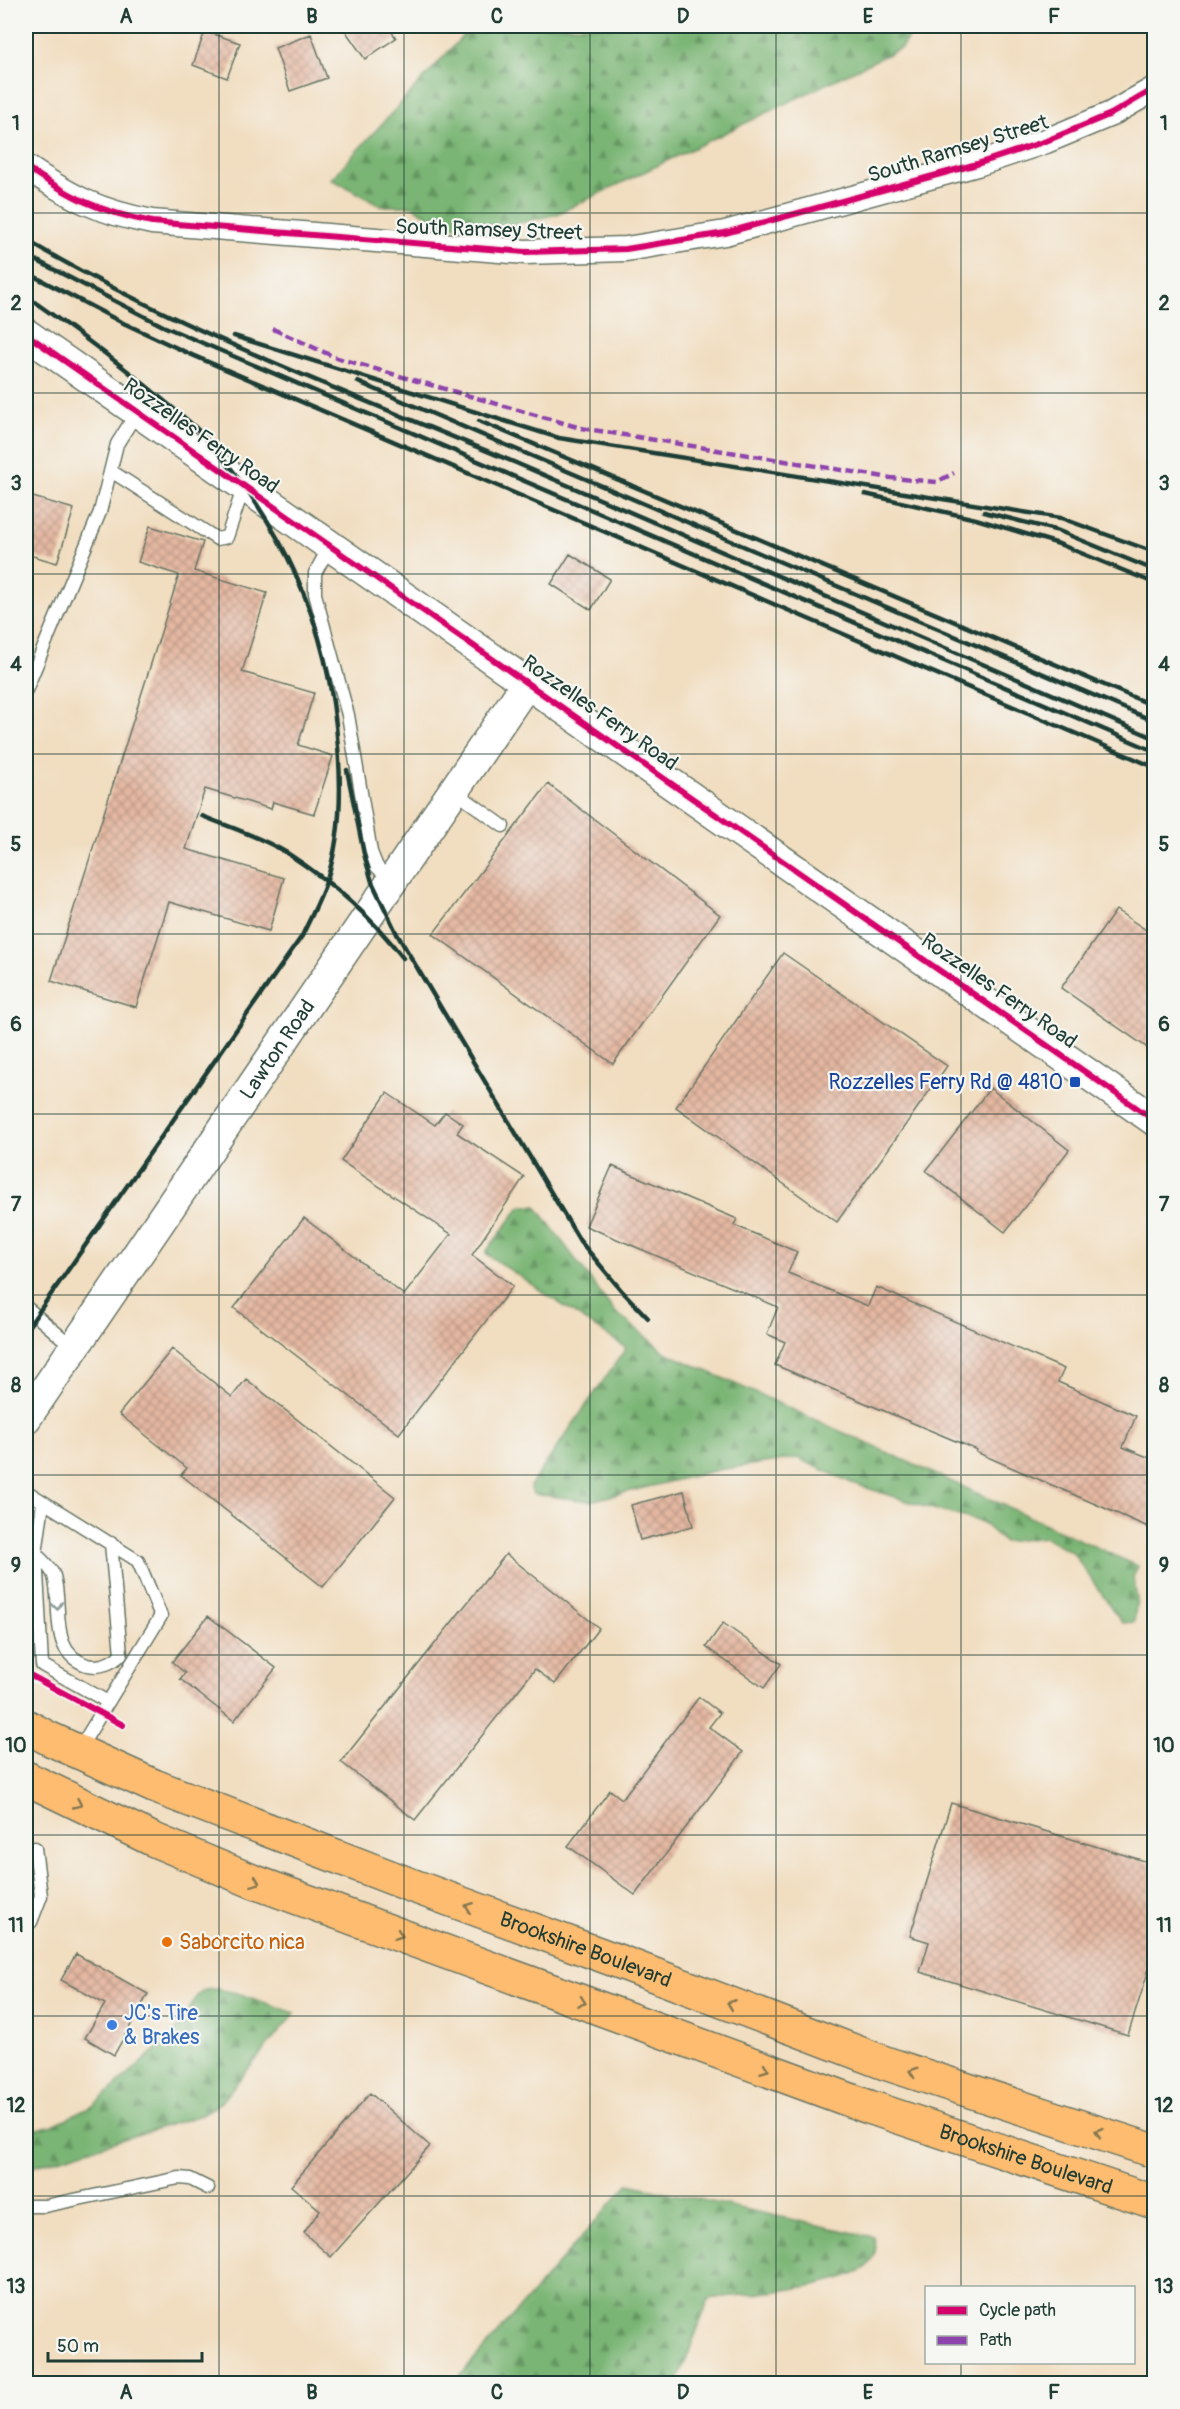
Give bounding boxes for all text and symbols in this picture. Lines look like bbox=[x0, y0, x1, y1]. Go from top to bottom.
text: A bbox=[120, 4, 133, 29]
text: B bbox=[306, 4, 318, 29]
text: C bbox=[491, 4, 503, 29]
text: D bbox=[677, 4, 690, 29]
text: E bbox=[863, 4, 874, 29]
text: F bbox=[1048, 4, 1060, 29]
street label: South Ramsey Street bbox=[864, 109, 1052, 189]
text: 1 bbox=[12, 111, 20, 136]
text: 1 bbox=[1160, 111, 1168, 136]
street label: South Ramsey Street bbox=[395, 213, 584, 247]
text: 2 bbox=[10, 291, 22, 316]
text: 2 bbox=[1158, 291, 1170, 316]
street label: Rozzelles Ferry Road bbox=[118, 372, 284, 500]
text: 3 bbox=[10, 471, 22, 496]
text: 3 bbox=[1158, 471, 1170, 496]
street label: Rozzelles Ferry Road bbox=[517, 649, 683, 777]
text: 4 bbox=[10, 652, 22, 677]
text: 4 bbox=[1158, 652, 1170, 677]
text: 5 bbox=[11, 832, 22, 857]
text: 5 bbox=[1159, 832, 1170, 857]
street label: Rozzelles Ferry Road bbox=[916, 927, 1082, 1055]
street label: Lawton Road bbox=[234, 994, 321, 1105]
text: 6 bbox=[10, 1012, 22, 1037]
text: 6 bbox=[1158, 1012, 1170, 1037]
place label: Rozzelles Ferry Rd @ 4810 bbox=[829, 1069, 1063, 1096]
marker: Rozzelles Ferry Rd @ 4810 bbox=[1068, 1075, 1082, 1089]
text: 7 bbox=[11, 1192, 22, 1217]
text: 7 bbox=[1159, 1192, 1170, 1217]
text: 8 bbox=[11, 1373, 21, 1398]
text: 8 bbox=[1159, 1373, 1169, 1398]
text: 9 bbox=[11, 1553, 21, 1578]
text: 9 bbox=[1159, 1553, 1169, 1578]
one-way arrow bbox=[50, 1601, 63, 1610]
text: 10 bbox=[5, 1733, 27, 1758]
text: 10 bbox=[1153, 1733, 1175, 1758]
one-way arrow bbox=[71, 1796, 82, 1808]
one-way arrow bbox=[250, 1875, 261, 1887]
one-way arrow bbox=[465, 1901, 475, 1914]
street label: Brookshire Boulevard bbox=[496, 1905, 675, 1994]
text: 11 bbox=[8, 1913, 24, 1938]
text: 11 bbox=[1156, 1913, 1172, 1938]
one-way arrow bbox=[393, 1927, 404, 1940]
place label: Saborcito nica bbox=[179, 1929, 305, 1956]
marker: Saborcito nica bbox=[160, 1935, 174, 1949]
one-way arrow bbox=[576, 1994, 587, 2007]
one-way arrow bbox=[726, 1999, 737, 2011]
place label: JC's Tire & Brakes bbox=[124, 2000, 200, 2051]
marker: JC's Tire & Brakes bbox=[105, 2018, 119, 2032]
one-way arrow bbox=[759, 2062, 770, 2074]
one-way arrow bbox=[908, 2067, 919, 2079]
text: 12 bbox=[7, 2093, 26, 2118]
text: 12 bbox=[1155, 2093, 1174, 2118]
street label: Brookshire Boulevard bbox=[936, 2118, 1116, 2201]
one-way arrow bbox=[1094, 2127, 1105, 2140]
text: 13 bbox=[7, 2274, 25, 2299]
text: 13 bbox=[1155, 2274, 1173, 2299]
legend bbox=[925, 2286, 1135, 2364]
text: Cycle path bbox=[979, 2299, 1056, 2322]
scale bar bbox=[48, 2325, 202, 2363]
text: Path bbox=[979, 2329, 1012, 2352]
text: 50 m bbox=[57, 2335, 99, 2358]
text: A bbox=[120, 2380, 133, 2405]
text: B bbox=[306, 2380, 318, 2405]
text: C bbox=[491, 2380, 503, 2405]
text: D bbox=[677, 2380, 690, 2405]
text: E bbox=[863, 2380, 874, 2405]
text: F bbox=[1048, 2380, 1060, 2405]

